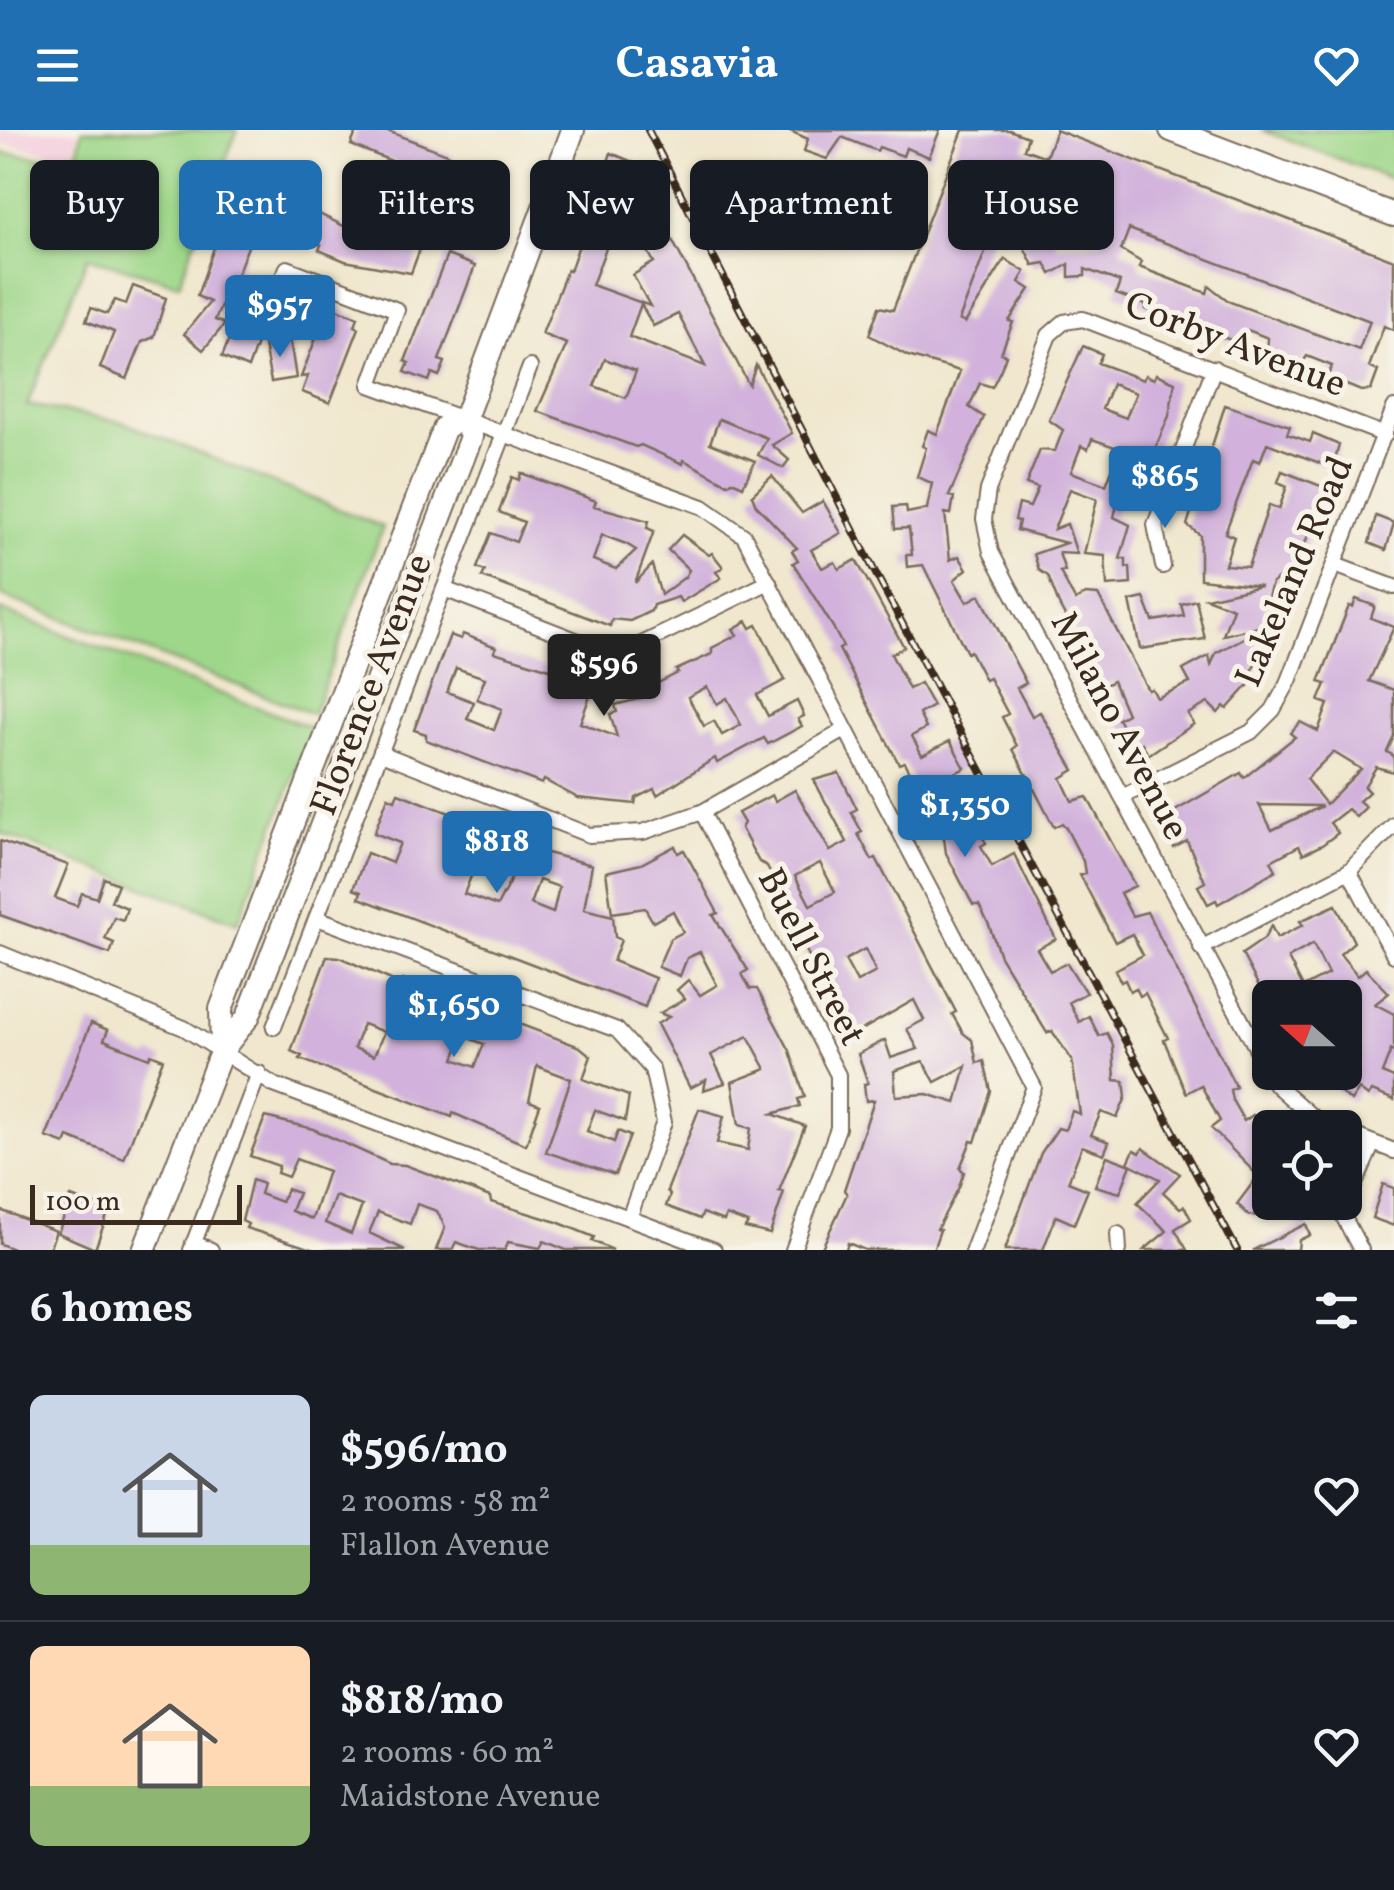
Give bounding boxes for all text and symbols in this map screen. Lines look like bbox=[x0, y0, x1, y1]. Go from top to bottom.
text: Casavia bbox=[615, 34, 779, 97]
icon: menu bbox=[30, 38, 85, 93]
icon: heart bbox=[1309, 38, 1364, 93]
chip: Buy bbox=[30, 160, 159, 250]
chip: Rent bbox=[179, 160, 322, 250]
chip: Filters bbox=[342, 160, 510, 250]
chip: New bbox=[530, 160, 670, 250]
chip: Apartment bbox=[690, 160, 928, 250]
chip: House bbox=[948, 160, 1114, 250]
pin: $957 bbox=[221, 275, 339, 360]
street label: Corby Avenue bbox=[1117, 280, 1353, 413]
text: $957 bbox=[247, 285, 313, 329]
pin: $865 bbox=[1106, 446, 1224, 531]
street label: Lakeland Road bbox=[1224, 449, 1369, 696]
text: $865 bbox=[1131, 456, 1199, 500]
street label: Florence Avenue bbox=[299, 547, 448, 824]
street label: Milano Avenue bbox=[1035, 603, 1200, 850]
pin: $596 bbox=[545, 634, 663, 719]
text: $596 bbox=[570, 644, 638, 688]
pin: $1,350 bbox=[884, 775, 1046, 860]
text: $1,350 bbox=[920, 785, 1010, 829]
pin: $818 bbox=[438, 811, 556, 896]
text: $818 bbox=[464, 821, 530, 865]
street label: Buell Street bbox=[742, 860, 877, 1056]
pin: $1,650 bbox=[373, 975, 535, 1060]
north arrow bbox=[1252, 980, 1362, 1090]
map controls bbox=[1252, 980, 1362, 1220]
text: $1,650 bbox=[408, 985, 500, 1029]
button: locate bbox=[1252, 1110, 1362, 1220]
scale bar bbox=[30, 1180, 242, 1224]
text: 100 m bbox=[45, 1183, 120, 1222]
text: 6 homes bbox=[30, 1281, 193, 1340]
icon: filters bbox=[1309, 1283, 1364, 1338]
text: $596/mo bbox=[340, 1422, 508, 1481]
icon: home bbox=[110, 1435, 230, 1555]
icon: heart bbox=[1309, 1468, 1364, 1523]
text: 2 rooms · 58 m² bbox=[340, 1481, 550, 1525]
text: Flallon Avenue bbox=[340, 1525, 550, 1569]
text: $818/mo bbox=[340, 1673, 504, 1732]
icon: home bbox=[110, 1686, 230, 1806]
icon: heart bbox=[1309, 1719, 1364, 1774]
text: 2 rooms · 60 m² bbox=[340, 1732, 554, 1776]
text: Maidstone Avenue bbox=[340, 1776, 600, 1820]

